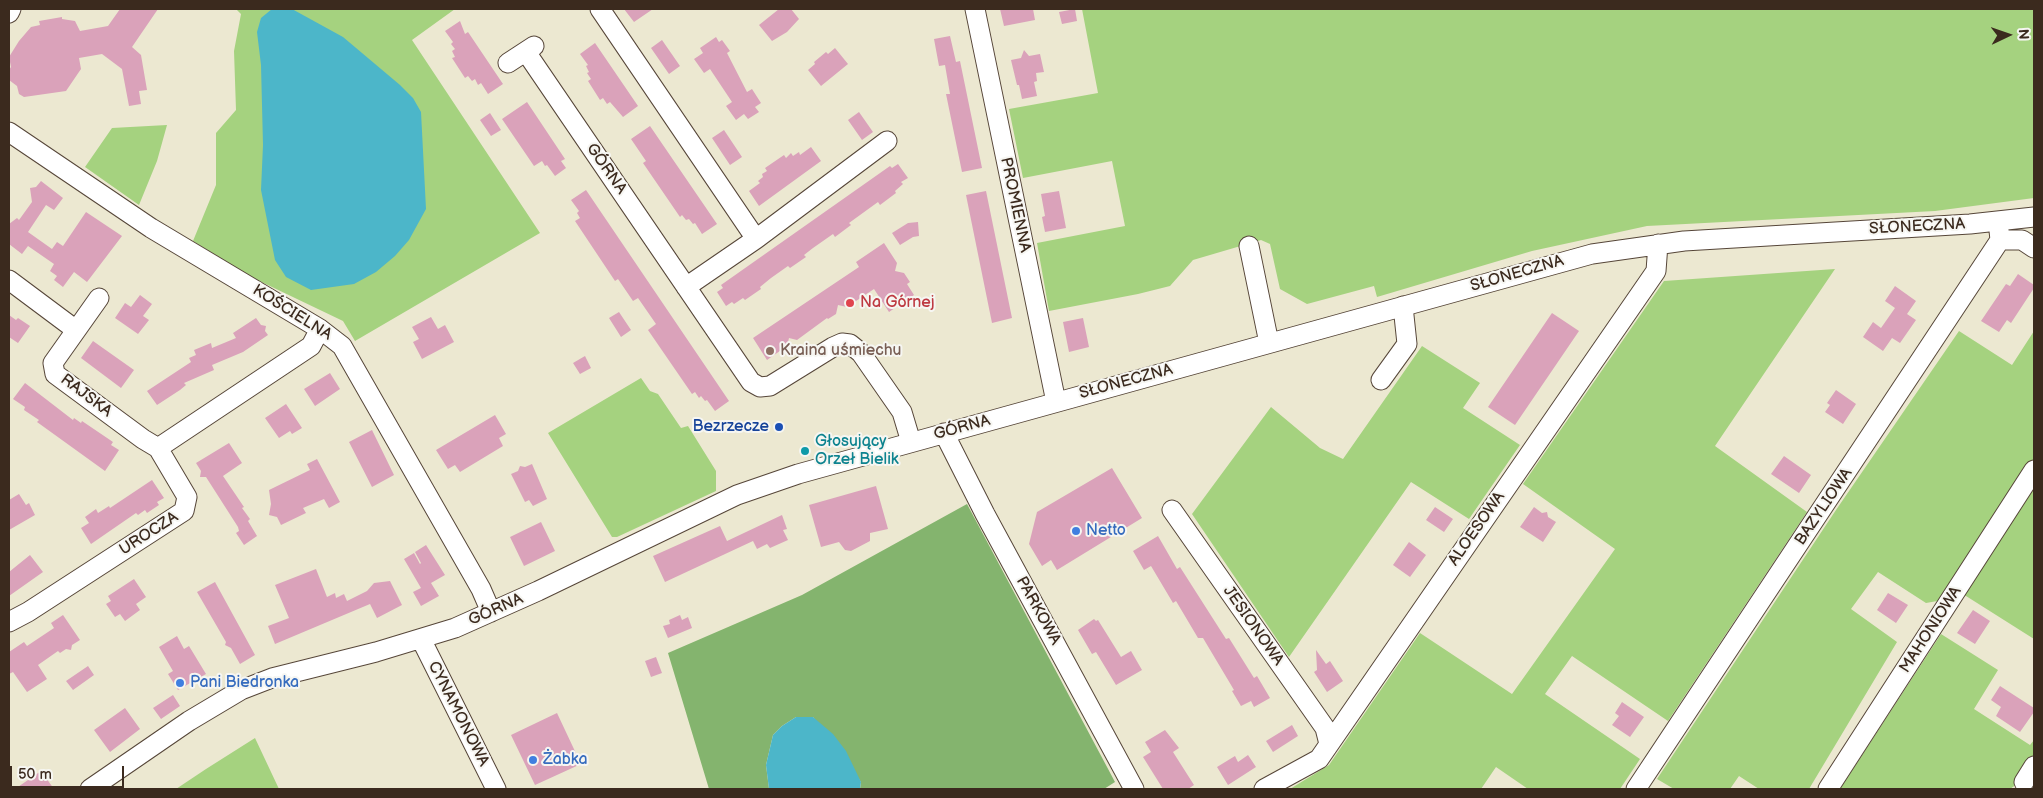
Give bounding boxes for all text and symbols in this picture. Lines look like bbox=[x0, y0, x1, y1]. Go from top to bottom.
north arrow bbox=[1983, 10, 2033, 60]
text: N bbox=[2015, 28, 2032, 40]
street label: GÓRNA bbox=[582, 140, 630, 198]
street label: PROMIENNA bbox=[996, 156, 1034, 254]
street label: SŁONECZNA bbox=[1869, 215, 1965, 239]
street label: SŁONECZNA bbox=[1468, 252, 1566, 296]
street label: KOŚCIELNA bbox=[249, 281, 335, 345]
place label: Na Górnej bbox=[860, 293, 935, 313]
marker: Na Górnej bbox=[844, 297, 856, 309]
place label: Kraina uśmiechu bbox=[780, 341, 901, 361]
marker: Kraina uśmiechu bbox=[764, 345, 776, 357]
street label: SŁONECZNA bbox=[1077, 360, 1175, 404]
street label: RAJSKA bbox=[56, 370, 116, 422]
street label: GÓRNA bbox=[932, 411, 992, 445]
place label: Bezrzecze bbox=[693, 417, 769, 437]
marker: Bezrzecze bbox=[773, 421, 785, 433]
place label: Głosujący Orzeł Bielik bbox=[815, 432, 899, 470]
marker: Głosujący Orzeł Bielik bbox=[799, 445, 811, 457]
street label: BAZYLIOWA bbox=[1791, 465, 1857, 549]
street label: ALOESOWA bbox=[1445, 488, 1509, 570]
street label: UROCZA bbox=[116, 508, 182, 560]
place label: Netto bbox=[1086, 521, 1126, 541]
marker: Netto bbox=[1070, 525, 1082, 537]
street label: PARKOWA bbox=[1011, 573, 1065, 649]
street label: JESIONOWA bbox=[1218, 582, 1288, 670]
street label: MAHONIOWA bbox=[1896, 583, 1966, 677]
street label: GÓRNA bbox=[466, 590, 526, 630]
street label: CYNAMONOWA bbox=[423, 658, 493, 770]
place label: Pani Biedronka bbox=[190, 673, 299, 693]
marker: Pani Biedronka bbox=[174, 677, 186, 689]
place label: Żabka bbox=[543, 750, 587, 770]
marker: Żabka bbox=[527, 754, 539, 766]
scale bar bbox=[12, 756, 126, 788]
text: 50 m bbox=[18, 765, 52, 784]

